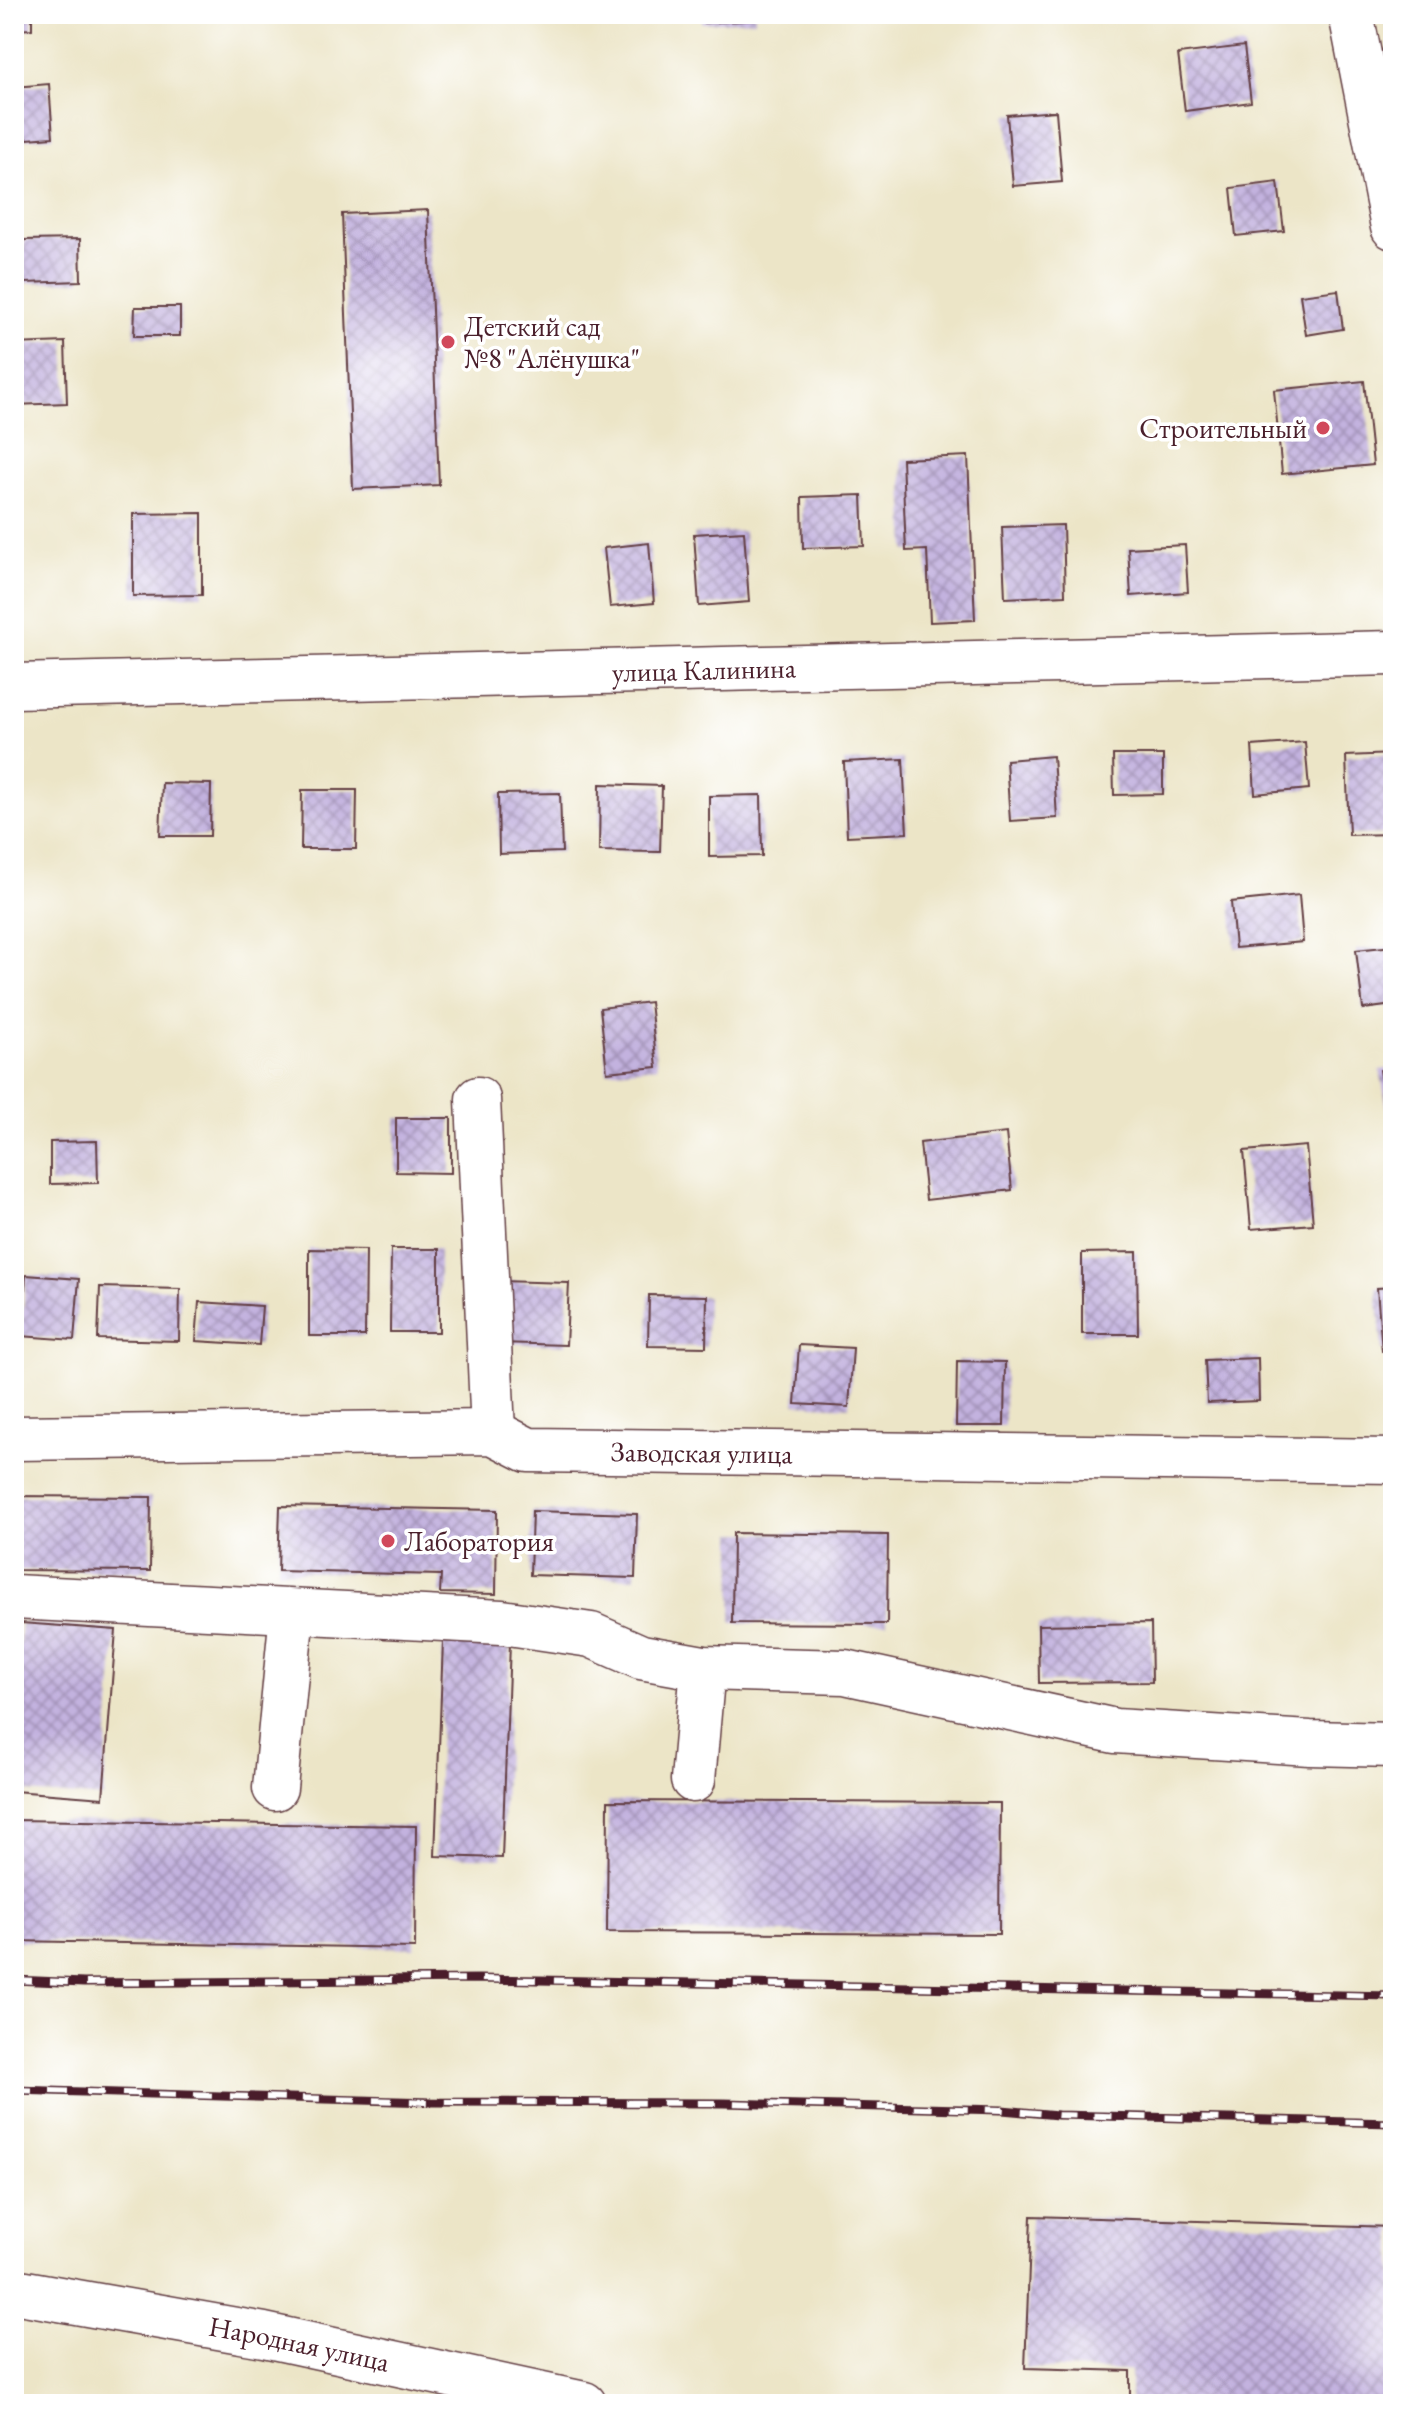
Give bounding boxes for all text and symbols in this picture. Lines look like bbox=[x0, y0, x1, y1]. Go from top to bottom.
place label: Детский сад №8 "Алёнушка" bbox=[464, 308, 640, 376]
marker: Детский сад №8 "Алёнушка" bbox=[439, 333, 457, 351]
place label: Строительный bbox=[1139, 410, 1307, 446]
marker: Строительный bbox=[1314, 419, 1332, 437]
street label: улица Калинина bbox=[611, 649, 797, 690]
street label: Заводская улица bbox=[610, 1433, 794, 1471]
place label: Лаборатория bbox=[404, 1523, 554, 1559]
marker: Лаборатория bbox=[379, 1532, 397, 1550]
street label: Народная улица bbox=[206, 2308, 394, 2380]

